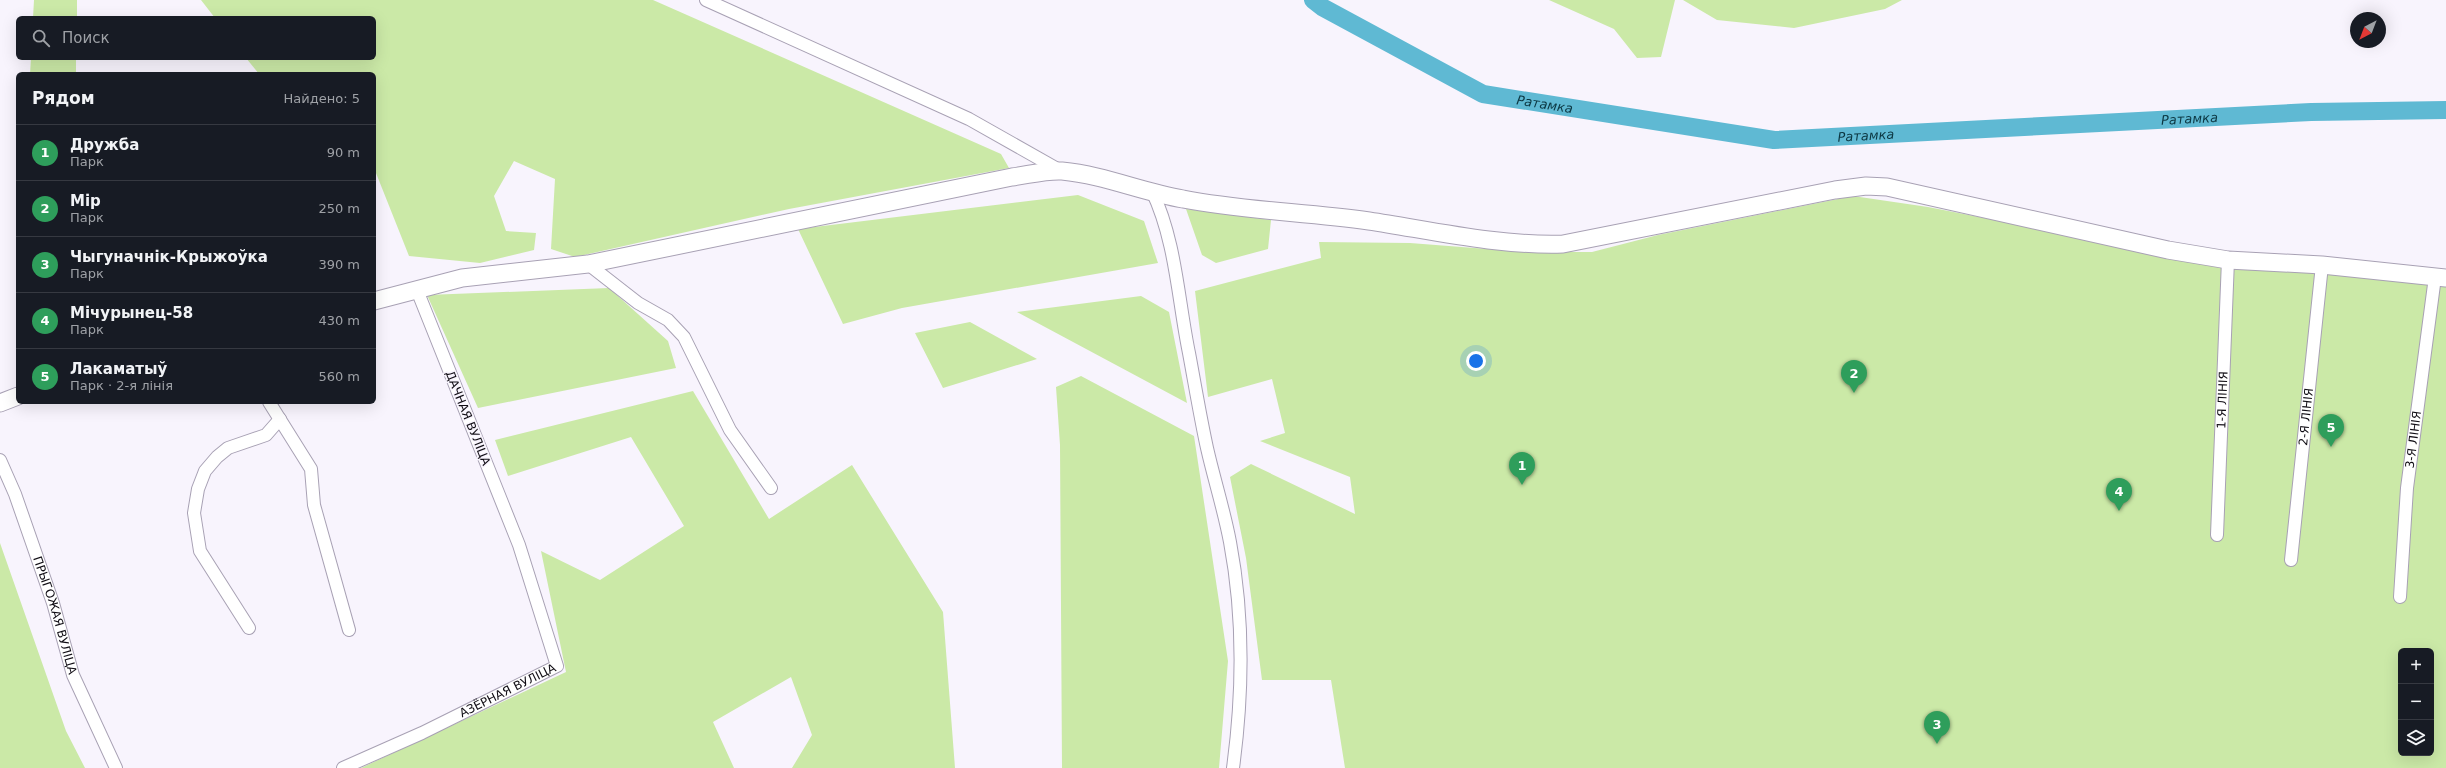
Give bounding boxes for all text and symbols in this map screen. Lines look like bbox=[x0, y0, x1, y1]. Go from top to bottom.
north arrow bbox=[2350, 12, 2386, 48]
search box bbox=[16, 16, 376, 60]
icon: search bbox=[30, 27, 52, 49]
text: Поиск bbox=[62, 29, 110, 47]
text: Рядом bbox=[32, 88, 95, 108]
text: Найдено: 5 bbox=[284, 91, 360, 106]
water label: Ратамка bbox=[1515, 92, 1574, 116]
water label: Ратамка bbox=[2161, 110, 2218, 128]
water label: Ратамка bbox=[1837, 127, 1895, 145]
text: Дружба bbox=[70, 136, 139, 154]
text: 1 bbox=[40, 145, 50, 160]
text: 90 m bbox=[327, 145, 360, 160]
text: Парк bbox=[70, 154, 104, 169]
text: Мір bbox=[70, 192, 101, 210]
text: 2 bbox=[40, 201, 50, 216]
text: 250 m bbox=[318, 201, 360, 216]
text: Парк bbox=[70, 210, 104, 225]
text: Чыгуначнік-Крыжоўка bbox=[70, 248, 268, 266]
text: 3 bbox=[40, 257, 50, 272]
text: 390 m bbox=[318, 257, 360, 272]
text: Парк bbox=[70, 266, 104, 281]
text: Мічурынец-58 bbox=[70, 304, 193, 322]
text: 4 bbox=[40, 313, 50, 328]
text: 430 m bbox=[318, 313, 360, 328]
text: Парк bbox=[70, 322, 104, 337]
your location bbox=[1466, 351, 1486, 371]
text: Лакаматыў bbox=[70, 360, 167, 378]
pin: 2 bbox=[1841, 360, 1867, 393]
text: 5 bbox=[40, 369, 50, 384]
text: 560 m bbox=[318, 369, 360, 384]
street label: ДАЧНАЯ ВУЛІЦА bbox=[443, 369, 494, 468]
street label: 1-Я ЛІНІЯ bbox=[2214, 371, 2231, 429]
text: Парк · 2-я лінія bbox=[70, 378, 173, 393]
street label: 2-Я ЛІНІЯ bbox=[2296, 387, 2316, 446]
street label: 3-Я ЛІНІЯ bbox=[2403, 410, 2424, 469]
pin: 5 bbox=[2318, 414, 2344, 447]
pin: 1 bbox=[1509, 452, 1535, 485]
pin: 4 bbox=[2106, 478, 2132, 511]
street label: ПРЫГОЖАЯ ВУЛІЦА bbox=[30, 554, 80, 677]
map controls bbox=[2398, 648, 2434, 756]
button: + bbox=[2398, 648, 2434, 684]
street label: АЗЁРНАЯ ВУЛІЦА bbox=[457, 660, 559, 720]
button: − bbox=[2398, 684, 2434, 720]
pin: 3 bbox=[1924, 711, 1950, 744]
button: layers bbox=[2398, 720, 2434, 756]

